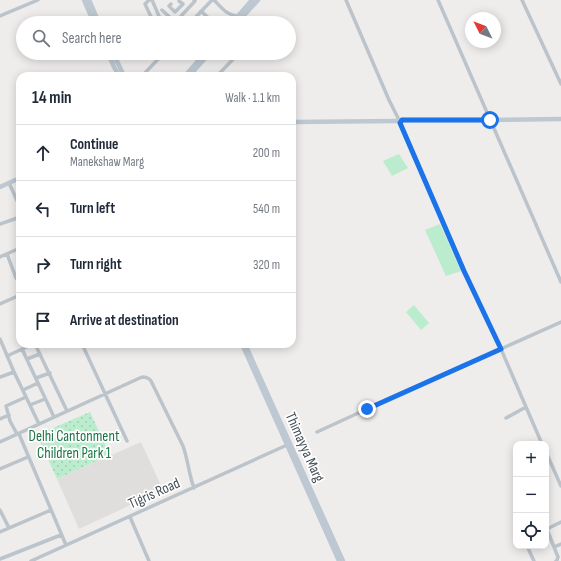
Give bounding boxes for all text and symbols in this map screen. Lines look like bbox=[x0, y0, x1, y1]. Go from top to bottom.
north arrow bbox=[465, 12, 501, 48]
search box bbox=[16, 16, 296, 60]
icon: search bbox=[30, 27, 52, 49]
text: Search here bbox=[62, 29, 122, 48]
text: 14 min bbox=[32, 88, 72, 108]
text: Walk · 1.1 km bbox=[225, 90, 280, 106]
route start bbox=[481, 111, 499, 129]
text: Continue bbox=[70, 135, 119, 154]
icon: ahead bbox=[32, 142, 54, 164]
text: 200 m bbox=[253, 145, 280, 161]
text: Manekshaw Marg bbox=[70, 154, 144, 170]
icon: left bbox=[32, 198, 54, 220]
text: Turn left bbox=[70, 199, 115, 218]
text: 540 m bbox=[253, 201, 280, 217]
icon: right bbox=[32, 254, 54, 276]
text: Turn right bbox=[70, 255, 122, 274]
text: 320 m bbox=[253, 257, 280, 273]
icon: arrive bbox=[32, 310, 54, 332]
text: Arrive at destination bbox=[70, 311, 179, 330]
route end bbox=[358, 400, 376, 418]
street label: Thimayya Marg bbox=[281, 409, 328, 485]
park label: Delhi Cantonment Children Park 1 bbox=[29, 427, 120, 463]
map controls bbox=[513, 441, 549, 549]
button: + bbox=[513, 441, 549, 477]
street label: Tigris Road bbox=[125, 474, 183, 513]
button: − bbox=[513, 477, 549, 513]
button: locate bbox=[513, 513, 549, 549]

